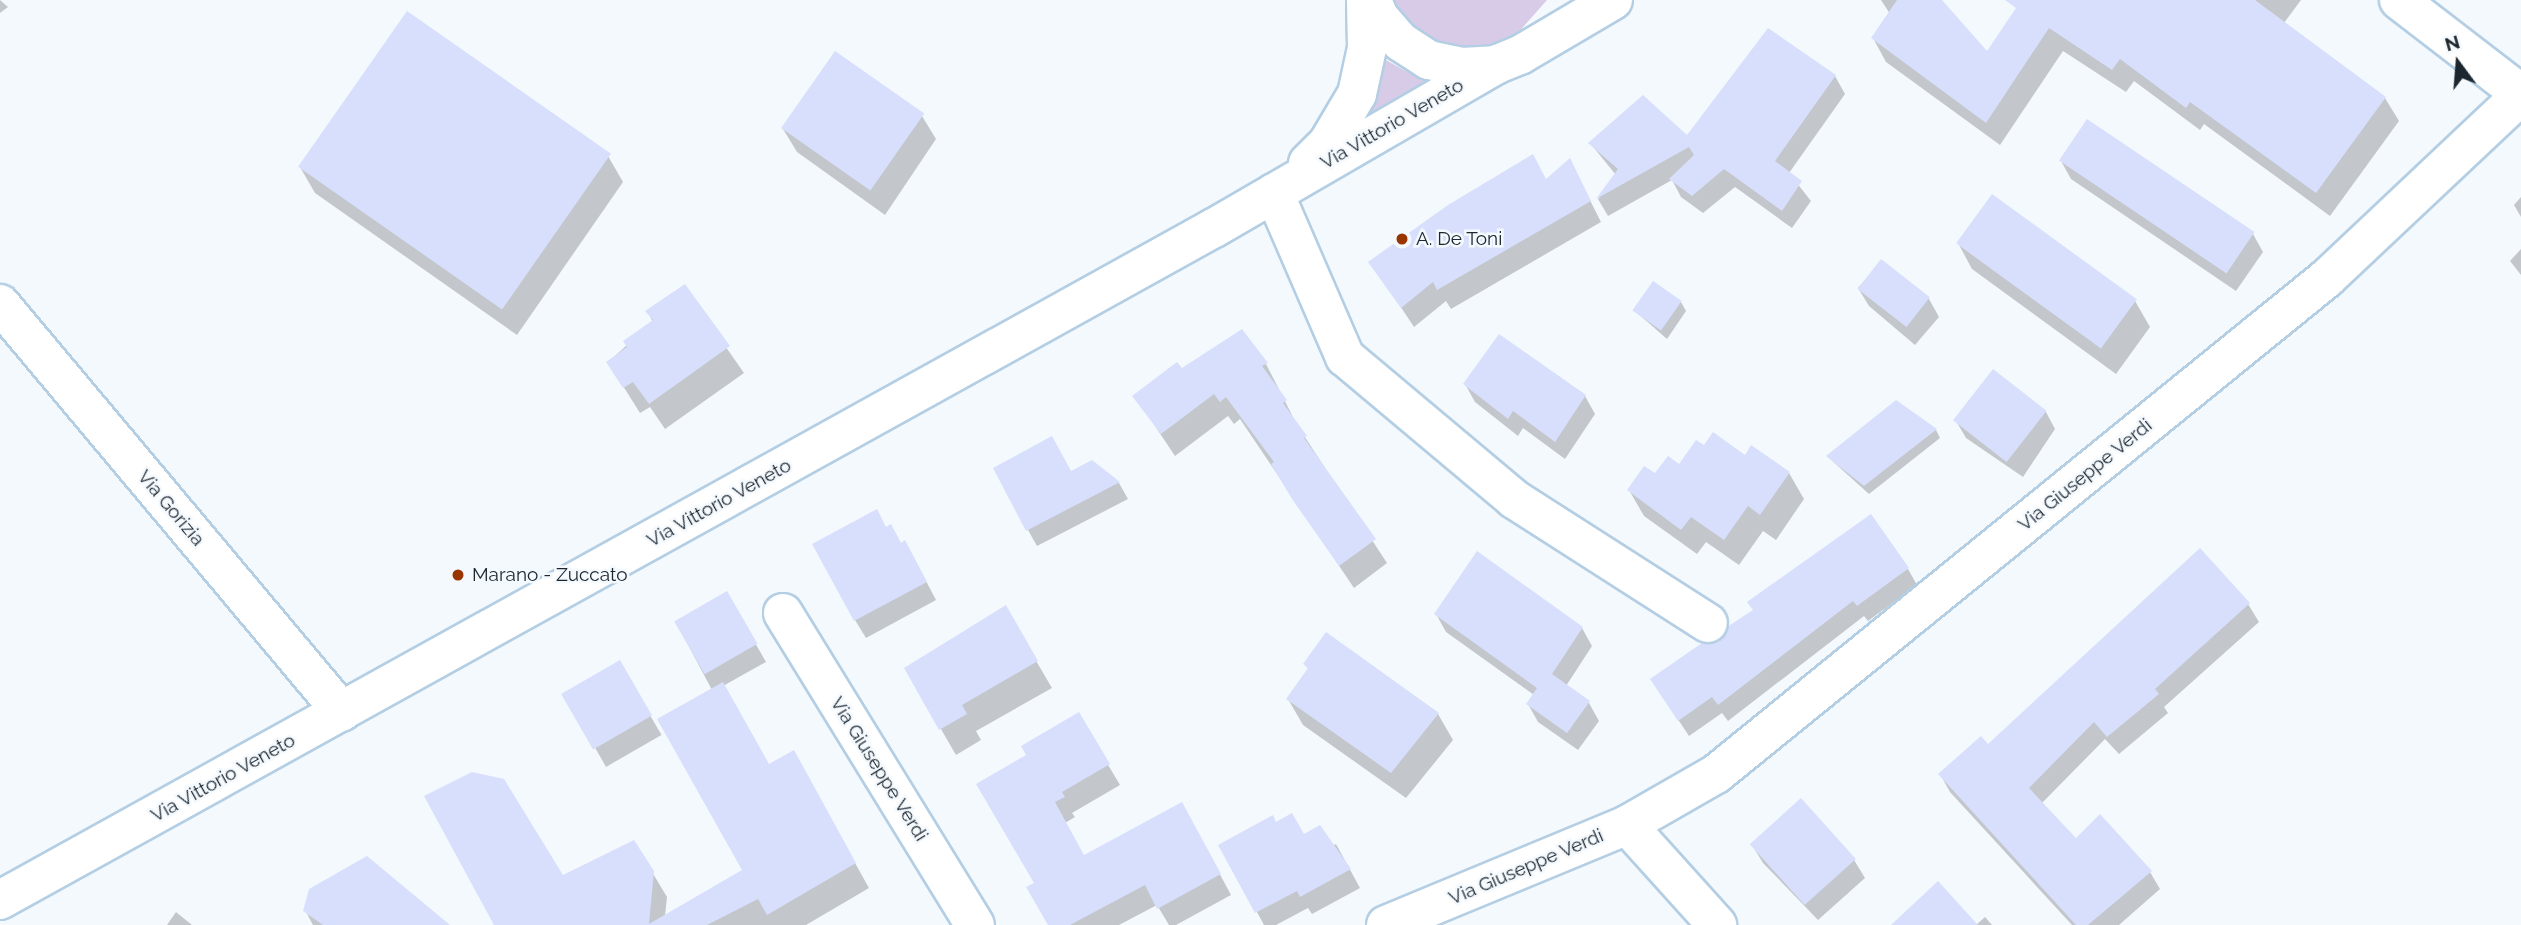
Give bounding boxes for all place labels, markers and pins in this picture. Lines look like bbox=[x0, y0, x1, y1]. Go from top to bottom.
place label: A. De Toni bbox=[1416, 228, 1503, 250]
marker: A. De Toni bbox=[1394, 231, 1410, 247]
place label: Marano - Zuccato bbox=[472, 564, 628, 586]
marker: Marano - Zuccato bbox=[450, 567, 466, 583]

